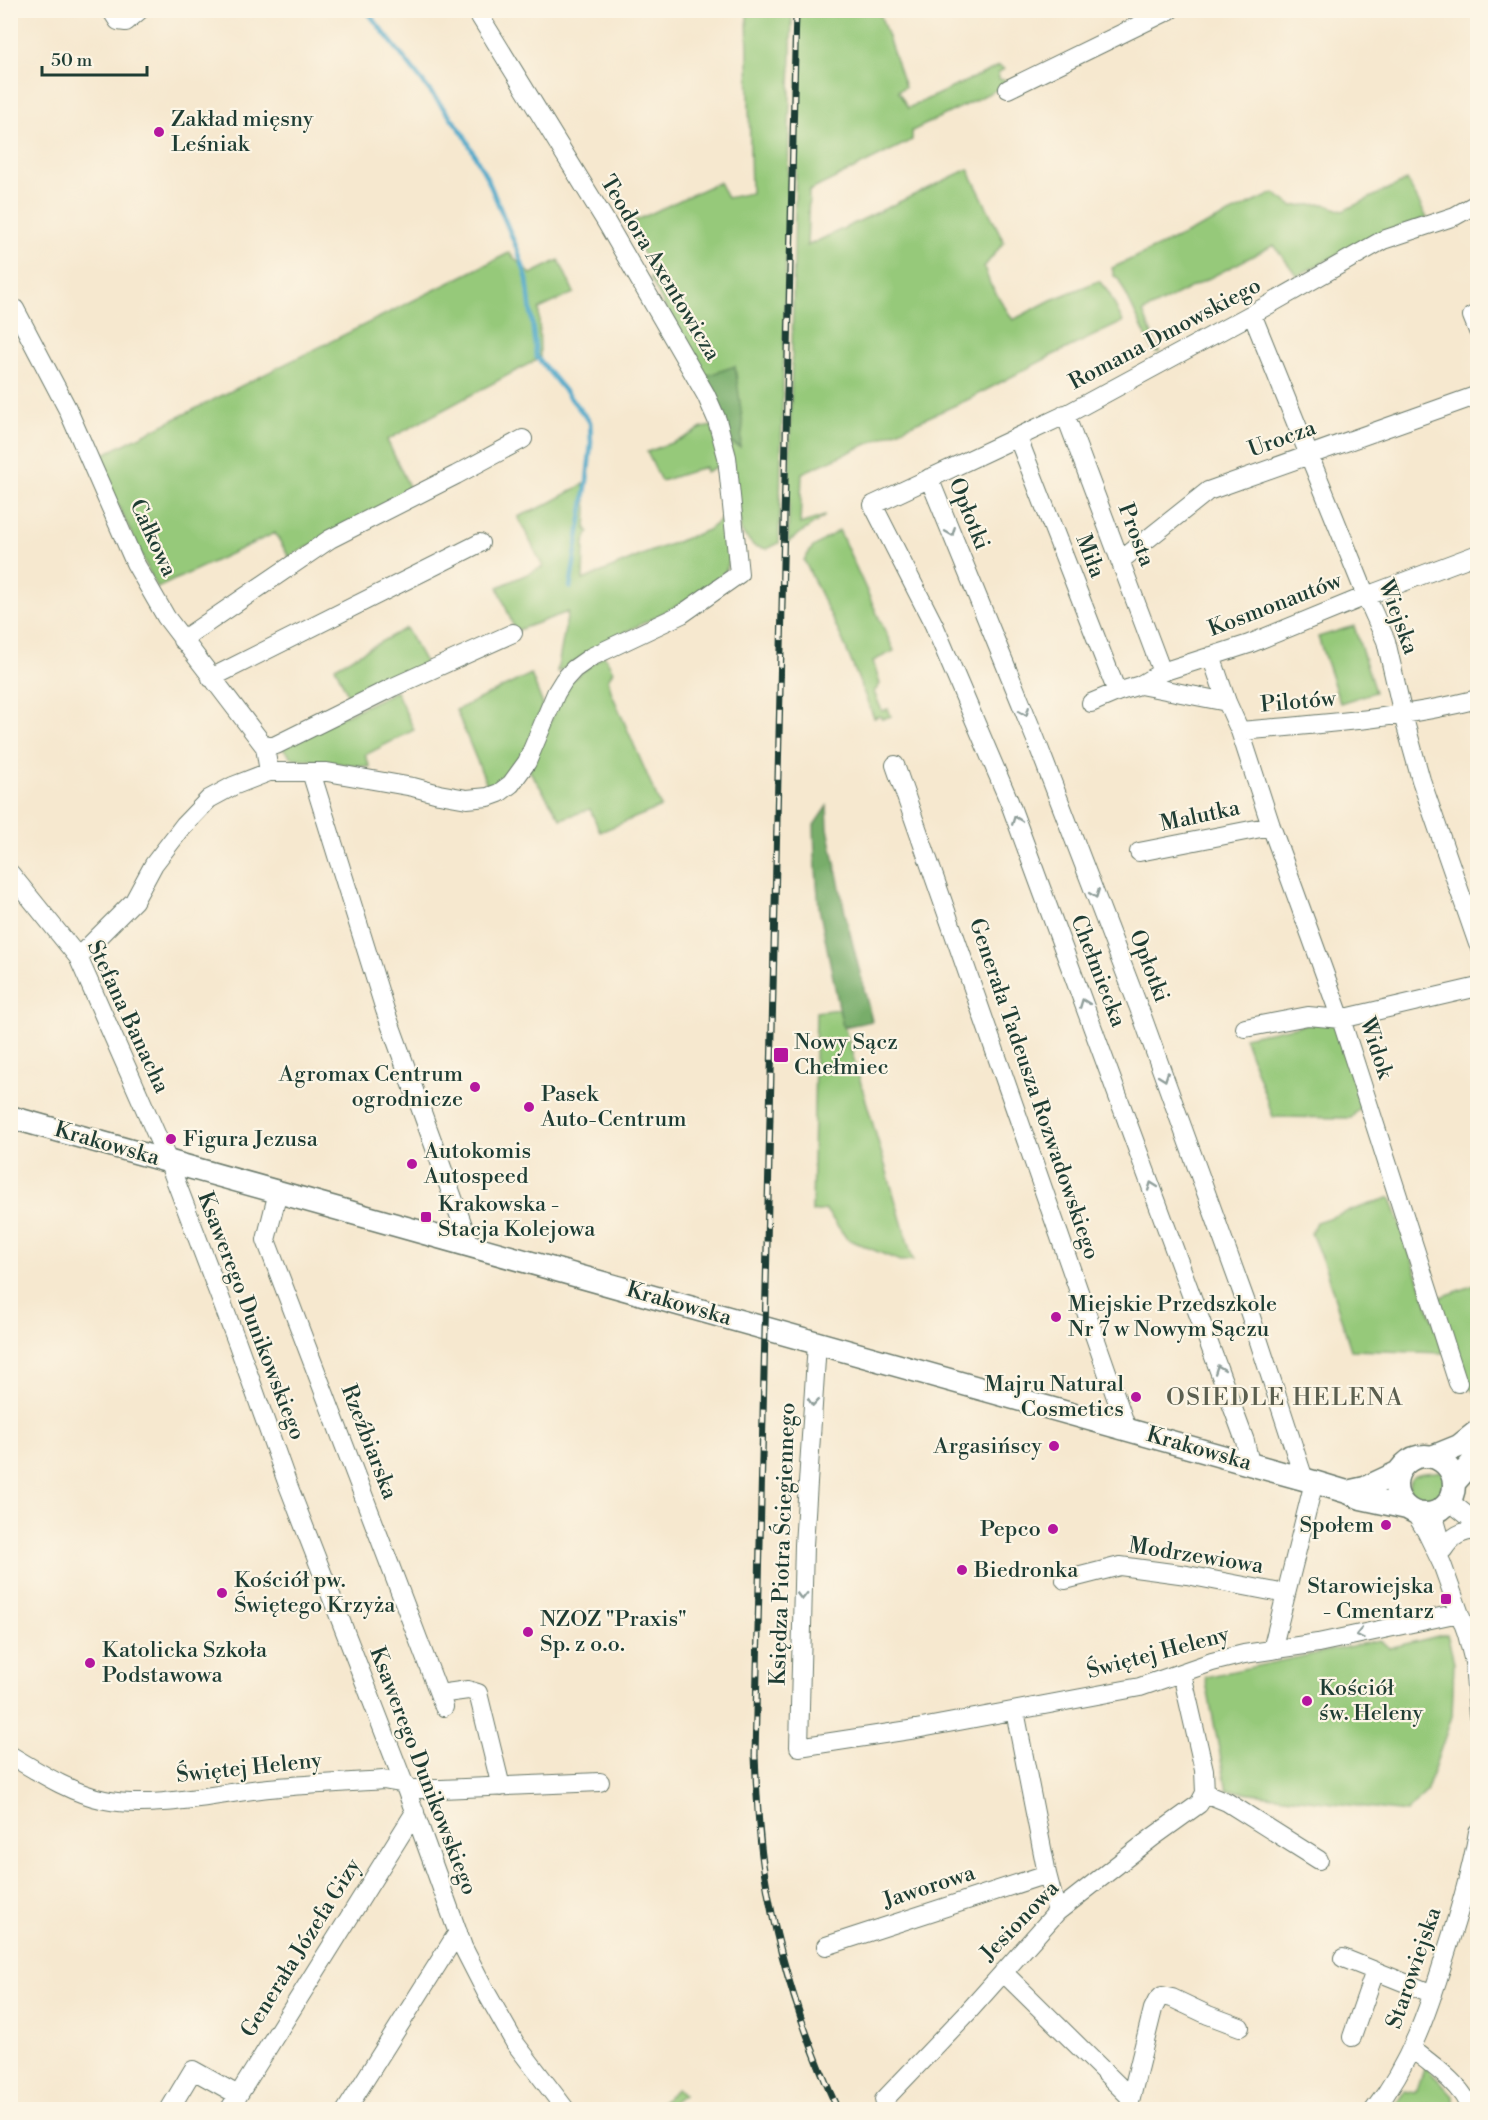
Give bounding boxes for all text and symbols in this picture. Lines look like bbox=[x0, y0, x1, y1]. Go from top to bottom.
scale bar bbox=[42, 39, 147, 77]
text: 50 m bbox=[51, 49, 93, 72]
place label: Zakład mięsny Leśniak bbox=[171, 106, 314, 158]
marker: Zakład mięsny Leśniak bbox=[152, 125, 166, 139]
street label: Teodora Axentowicza bbox=[594, 170, 727, 366]
street label: Romana Dmowskiego bbox=[1064, 272, 1266, 396]
street label: Urocza bbox=[1244, 414, 1320, 464]
street label: Opłotki bbox=[942, 474, 996, 554]
street label: Całkowa bbox=[123, 495, 183, 582]
street label: Prosta bbox=[1112, 499, 1161, 571]
one-way arrow bbox=[944, 526, 956, 537]
street label: Miła bbox=[1069, 530, 1111, 582]
street label: Kosmonautów bbox=[1204, 567, 1346, 643]
street label: Wiejska bbox=[1372, 575, 1424, 659]
street label: Pilotów bbox=[1259, 685, 1338, 719]
one-way arrow bbox=[1018, 706, 1030, 717]
street label: Malutka bbox=[1158, 794, 1243, 838]
one-way arrow bbox=[1011, 815, 1023, 826]
one-way arrow bbox=[1088, 888, 1101, 899]
street label: Chełmiecka bbox=[1064, 911, 1132, 1032]
street label: Generała Tadeusza Rozwadowskiego bbox=[963, 915, 1105, 1263]
street label: Opłotki bbox=[1123, 926, 1175, 1006]
street label: Stefana Banacha bbox=[81, 936, 176, 1098]
one-way arrow bbox=[1079, 998, 1092, 1009]
street label: Widok bbox=[1353, 1013, 1399, 1083]
place label: Nowy Sącz Chełmiec bbox=[794, 1029, 898, 1081]
marker: Nowy Sącz Chełmiec bbox=[772, 1046, 790, 1064]
place label: Agromax Centrum ogrodnicze bbox=[278, 1061, 463, 1113]
one-way arrow bbox=[1157, 1071, 1170, 1081]
marker: Agromax Centrum ogrodnicze bbox=[468, 1080, 482, 1094]
place label: Pasek Auto-Centrum bbox=[540, 1081, 687, 1133]
marker: Pasek Auto-Centrum bbox=[522, 1100, 536, 1114]
street label: Krakowska bbox=[51, 1116, 164, 1172]
place label: Figura Jezusa bbox=[183, 1126, 319, 1153]
marker: Figura Jezusa bbox=[164, 1132, 178, 1146]
place label: Autokomis Autospeed bbox=[423, 1138, 531, 1190]
marker: Autokomis Autospeed bbox=[405, 1157, 419, 1171]
one-way arrow bbox=[1146, 1181, 1159, 1191]
street label: Ksawerego Dunikowskiego bbox=[191, 1188, 311, 1444]
place label: Krakowska - Stacja Kolejowa bbox=[438, 1191, 596, 1243]
marker: Krakowska - Stacja Kolejowa bbox=[419, 1210, 433, 1224]
street label: Krakowska bbox=[623, 1276, 736, 1332]
place label: Miejskie Przedszkole Nr 7 w Nowym Sączu bbox=[1068, 1291, 1277, 1343]
marker: Miejskie Przedszkole Nr 7 w Nowym Sączu bbox=[1049, 1310, 1063, 1324]
one-way arrow bbox=[1213, 1364, 1226, 1375]
place label: Majru Natural Cosmetics bbox=[985, 1371, 1124, 1423]
street label: Rzeźbiarska bbox=[335, 1381, 404, 1504]
district label: OSIEDLE HELENA bbox=[1166, 1383, 1404, 1413]
marker: Majru Natural Cosmetics bbox=[1129, 1390, 1143, 1404]
one-way arrow bbox=[806, 1397, 819, 1406]
street label: Księdza Piotra Ściegiennego bbox=[763, 1402, 801, 1686]
street label: Krakowska bbox=[1143, 1421, 1256, 1477]
place label: Argasińscy bbox=[933, 1433, 1042, 1460]
marker: Argasińscy bbox=[1047, 1439, 1061, 1453]
place label: Społem bbox=[1299, 1512, 1374, 1539]
place label: Pepco bbox=[980, 1516, 1041, 1543]
marker: Społem bbox=[1379, 1518, 1393, 1532]
marker: Pepco bbox=[1046, 1522, 1060, 1536]
street label: Modrzewiowa bbox=[1127, 1532, 1266, 1580]
place label: Biedronka bbox=[973, 1557, 1079, 1584]
marker: Biedronka bbox=[955, 1563, 969, 1577]
place label: Kościół pw. Świętego Krzyża bbox=[234, 1567, 396, 1619]
place label: Starowiejska - Cmentarz bbox=[1307, 1573, 1435, 1625]
marker: Kościół pw. Świętego Krzyża bbox=[215, 1586, 229, 1600]
one-way arrow bbox=[796, 1592, 809, 1601]
marker: Starowiejska - Cmentarz bbox=[1439, 1592, 1453, 1606]
place label: NZOZ "Praxis" Sp. z o.o. bbox=[540, 1606, 687, 1658]
street label: Świętej Heleny bbox=[1083, 1619, 1232, 1685]
marker: NZOZ "Praxis" Sp. z o.o. bbox=[521, 1625, 535, 1639]
one-way arrow bbox=[1355, 1627, 1365, 1640]
place label: Katolicka Szkoła Podstawowa bbox=[102, 1637, 268, 1689]
street label: Ksawerego Dunikowskiego bbox=[363, 1643, 483, 1899]
marker: Katolicka Szkoła Podstawowa bbox=[83, 1656, 97, 1670]
place label: Kościół św. Heleny bbox=[1319, 1675, 1423, 1727]
marker: Kościół św. Heleny bbox=[1300, 1694, 1314, 1708]
street label: Świętej Heleny bbox=[175, 1745, 323, 1789]
street label: Generała Józefa Gizy bbox=[235, 1853, 367, 2043]
street label: Jaworowa bbox=[879, 1859, 979, 1915]
street label: Jesionowa bbox=[974, 1875, 1066, 1968]
street label: Starowiejska bbox=[1381, 1903, 1448, 2032]

